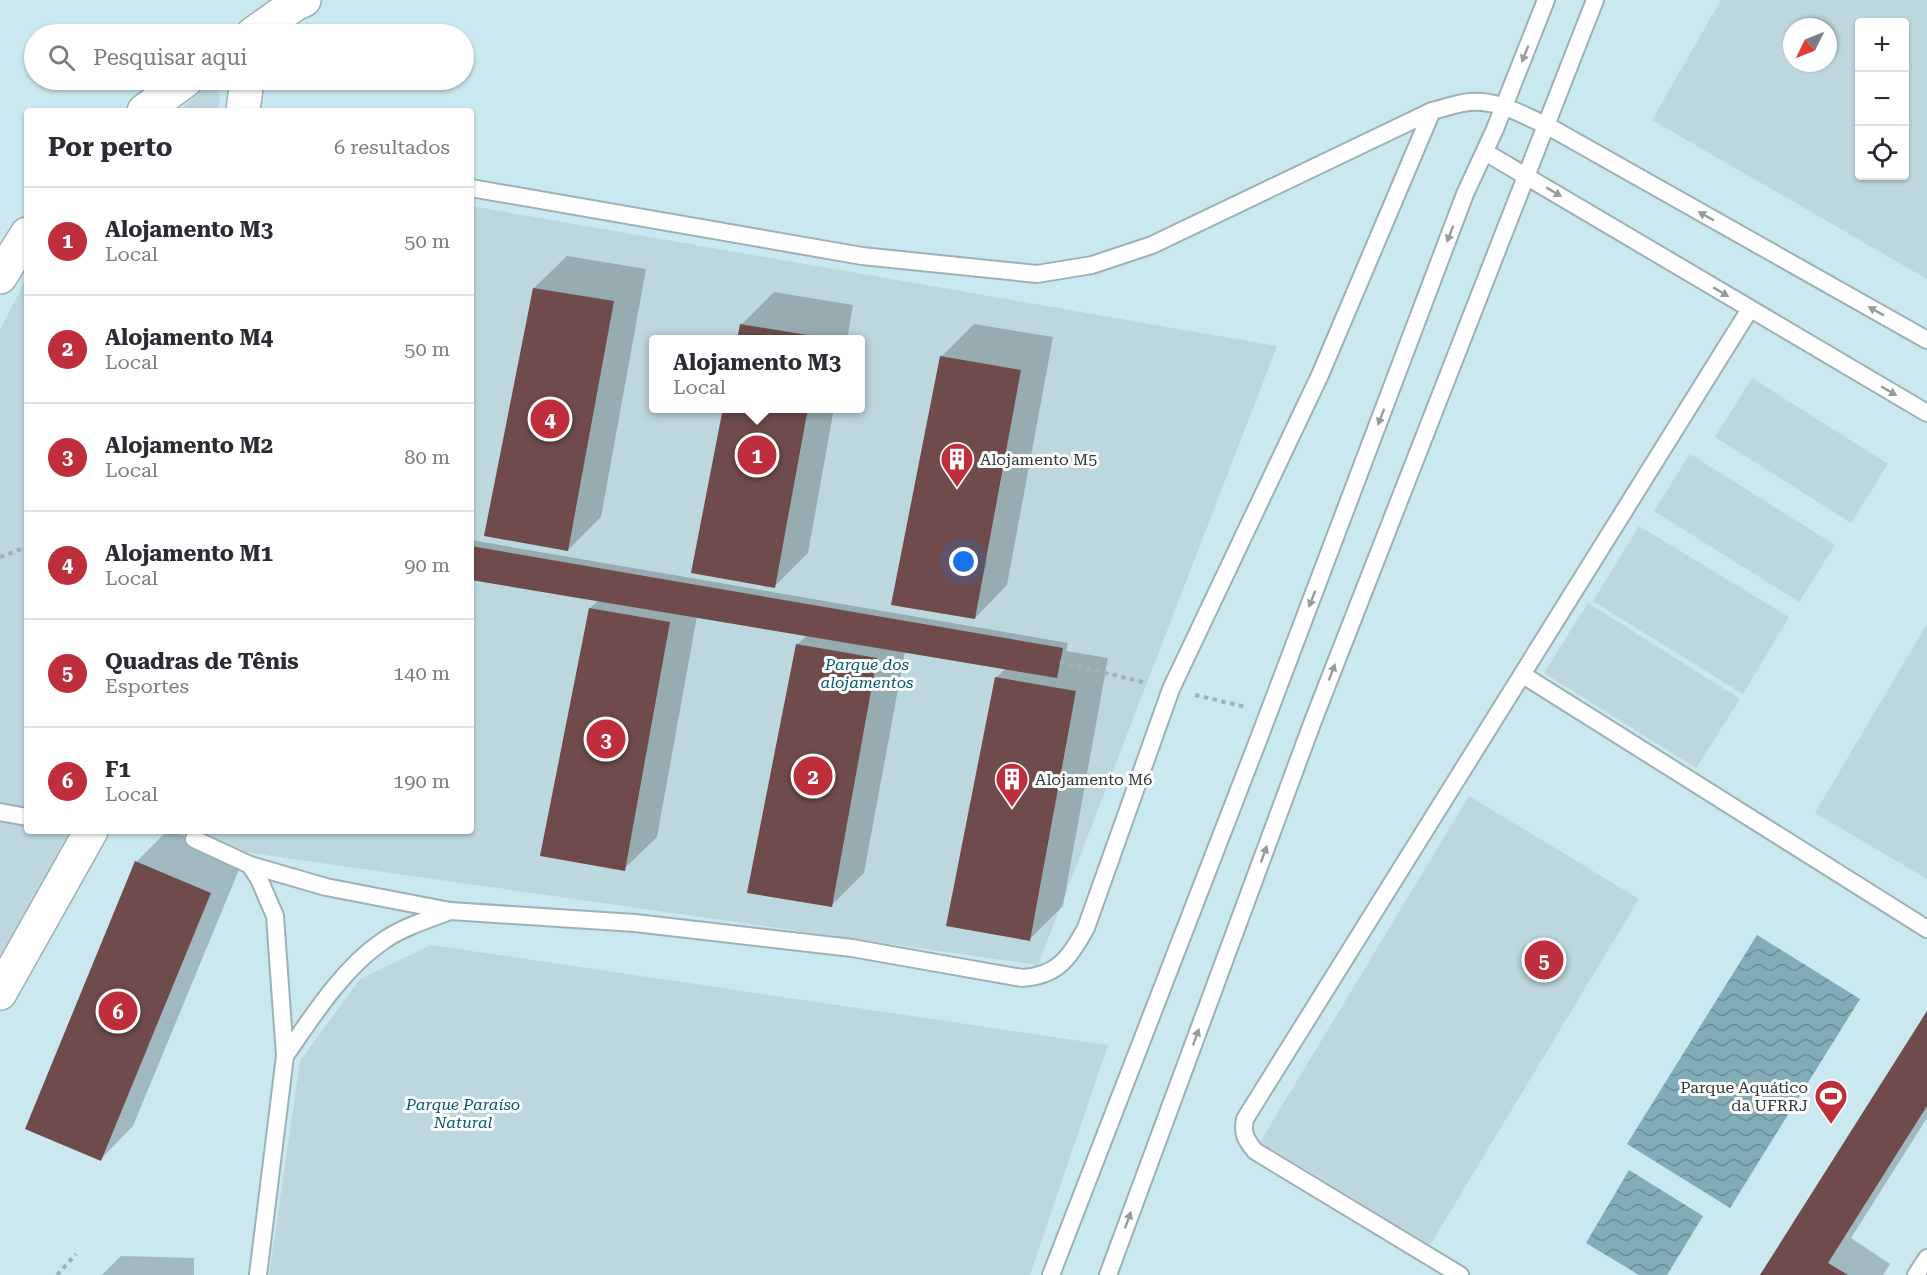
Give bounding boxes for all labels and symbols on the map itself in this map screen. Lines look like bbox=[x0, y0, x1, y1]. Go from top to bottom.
north arrow bbox=[1783, 18, 1837, 72]
one-way arrow bbox=[1519, 46, 1529, 64]
one-way arrow bbox=[1546, 187, 1562, 198]
one-way arrow bbox=[1698, 210, 1714, 221]
one-way arrow bbox=[1445, 226, 1455, 244]
one-way arrow bbox=[1713, 286, 1729, 297]
one-way arrow bbox=[1868, 306, 1884, 317]
one-way arrow bbox=[1881, 385, 1897, 396]
pin: 4 bbox=[530, 396, 570, 442]
one-way arrow bbox=[1376, 408, 1385, 426]
pin: 1 bbox=[738, 432, 777, 478]
building icon: Alojamento M5 bbox=[939, 441, 975, 488]
place label: Alojamento M5 bbox=[980, 450, 1097, 469]
your location bbox=[949, 547, 978, 576]
one-way arrow bbox=[1307, 590, 1316, 608]
park label: Parque dos alojamentos bbox=[821, 655, 913, 692]
one-way arrow bbox=[1328, 663, 1337, 681]
pin: 3 bbox=[586, 716, 626, 762]
pin: 2 bbox=[794, 754, 832, 798]
building icon: Alojamento M6 bbox=[994, 761, 1030, 808]
place label: Alojamento M6 bbox=[1035, 770, 1152, 789]
one-way arrow bbox=[1259, 845, 1269, 863]
pin: 5 bbox=[1524, 938, 1564, 982]
pin: 6 bbox=[98, 988, 138, 1034]
one-way arrow bbox=[1192, 1028, 1201, 1046]
place label: Parque Aquático da UFRRJ bbox=[1680, 1078, 1808, 1115]
sports icon: Parque Aquático da UFRRJ bbox=[1813, 1078, 1849, 1125]
park label: Parque Paraíso Natural bbox=[405, 1095, 520, 1132]
one-way arrow bbox=[1124, 1211, 1134, 1229]

